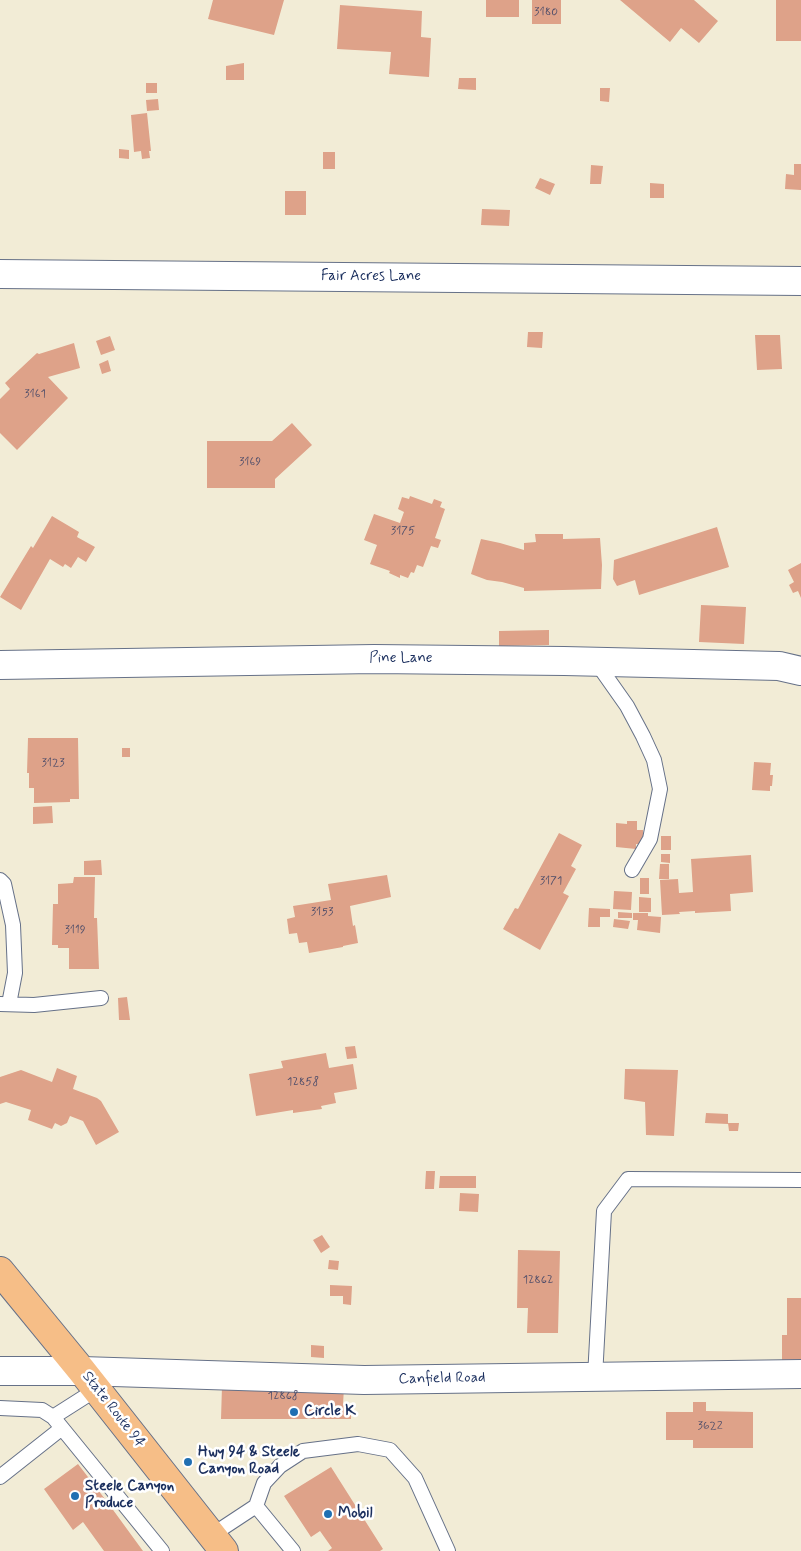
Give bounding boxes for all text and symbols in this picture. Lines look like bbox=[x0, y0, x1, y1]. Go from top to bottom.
house number: 3180 bbox=[534, 5, 558, 19]
street label: Fair Acres Lane bbox=[321, 268, 421, 286]
house number: 3161 bbox=[24, 387, 46, 401]
house number: 3169 bbox=[239, 455, 261, 469]
house number: 3175 bbox=[391, 524, 415, 538]
street label: Pine Lane bbox=[369, 650, 433, 668]
house number: 3123 bbox=[41, 756, 65, 770]
house number: 3171 bbox=[540, 874, 562, 888]
house number: 3153 bbox=[311, 905, 333, 919]
house number: 3119 bbox=[64, 923, 86, 937]
house number: 12858 bbox=[287, 1075, 319, 1089]
house number: 12862 bbox=[523, 1273, 553, 1287]
street label: State Route 94 bbox=[78, 1368, 148, 1452]
street label: Canfield Road bbox=[398, 1369, 486, 1389]
house number: 12868 bbox=[268, 1389, 298, 1403]
place label: Circle K bbox=[304, 1403, 356, 1421]
marker: Circle K bbox=[288, 1406, 300, 1418]
house number: 3622 bbox=[697, 1419, 723, 1433]
place label: Hwy 94 & Steele Canyon Road bbox=[198, 1444, 300, 1479]
marker: Hwy 94 & Steele Canyon Road bbox=[182, 1456, 194, 1468]
place label: Steele Canyon Produce bbox=[85, 1478, 174, 1513]
marker: Steele Canyon Produce bbox=[69, 1490, 81, 1502]
place label: Mobil bbox=[338, 1505, 373, 1523]
marker: Mobil bbox=[322, 1508, 334, 1520]

